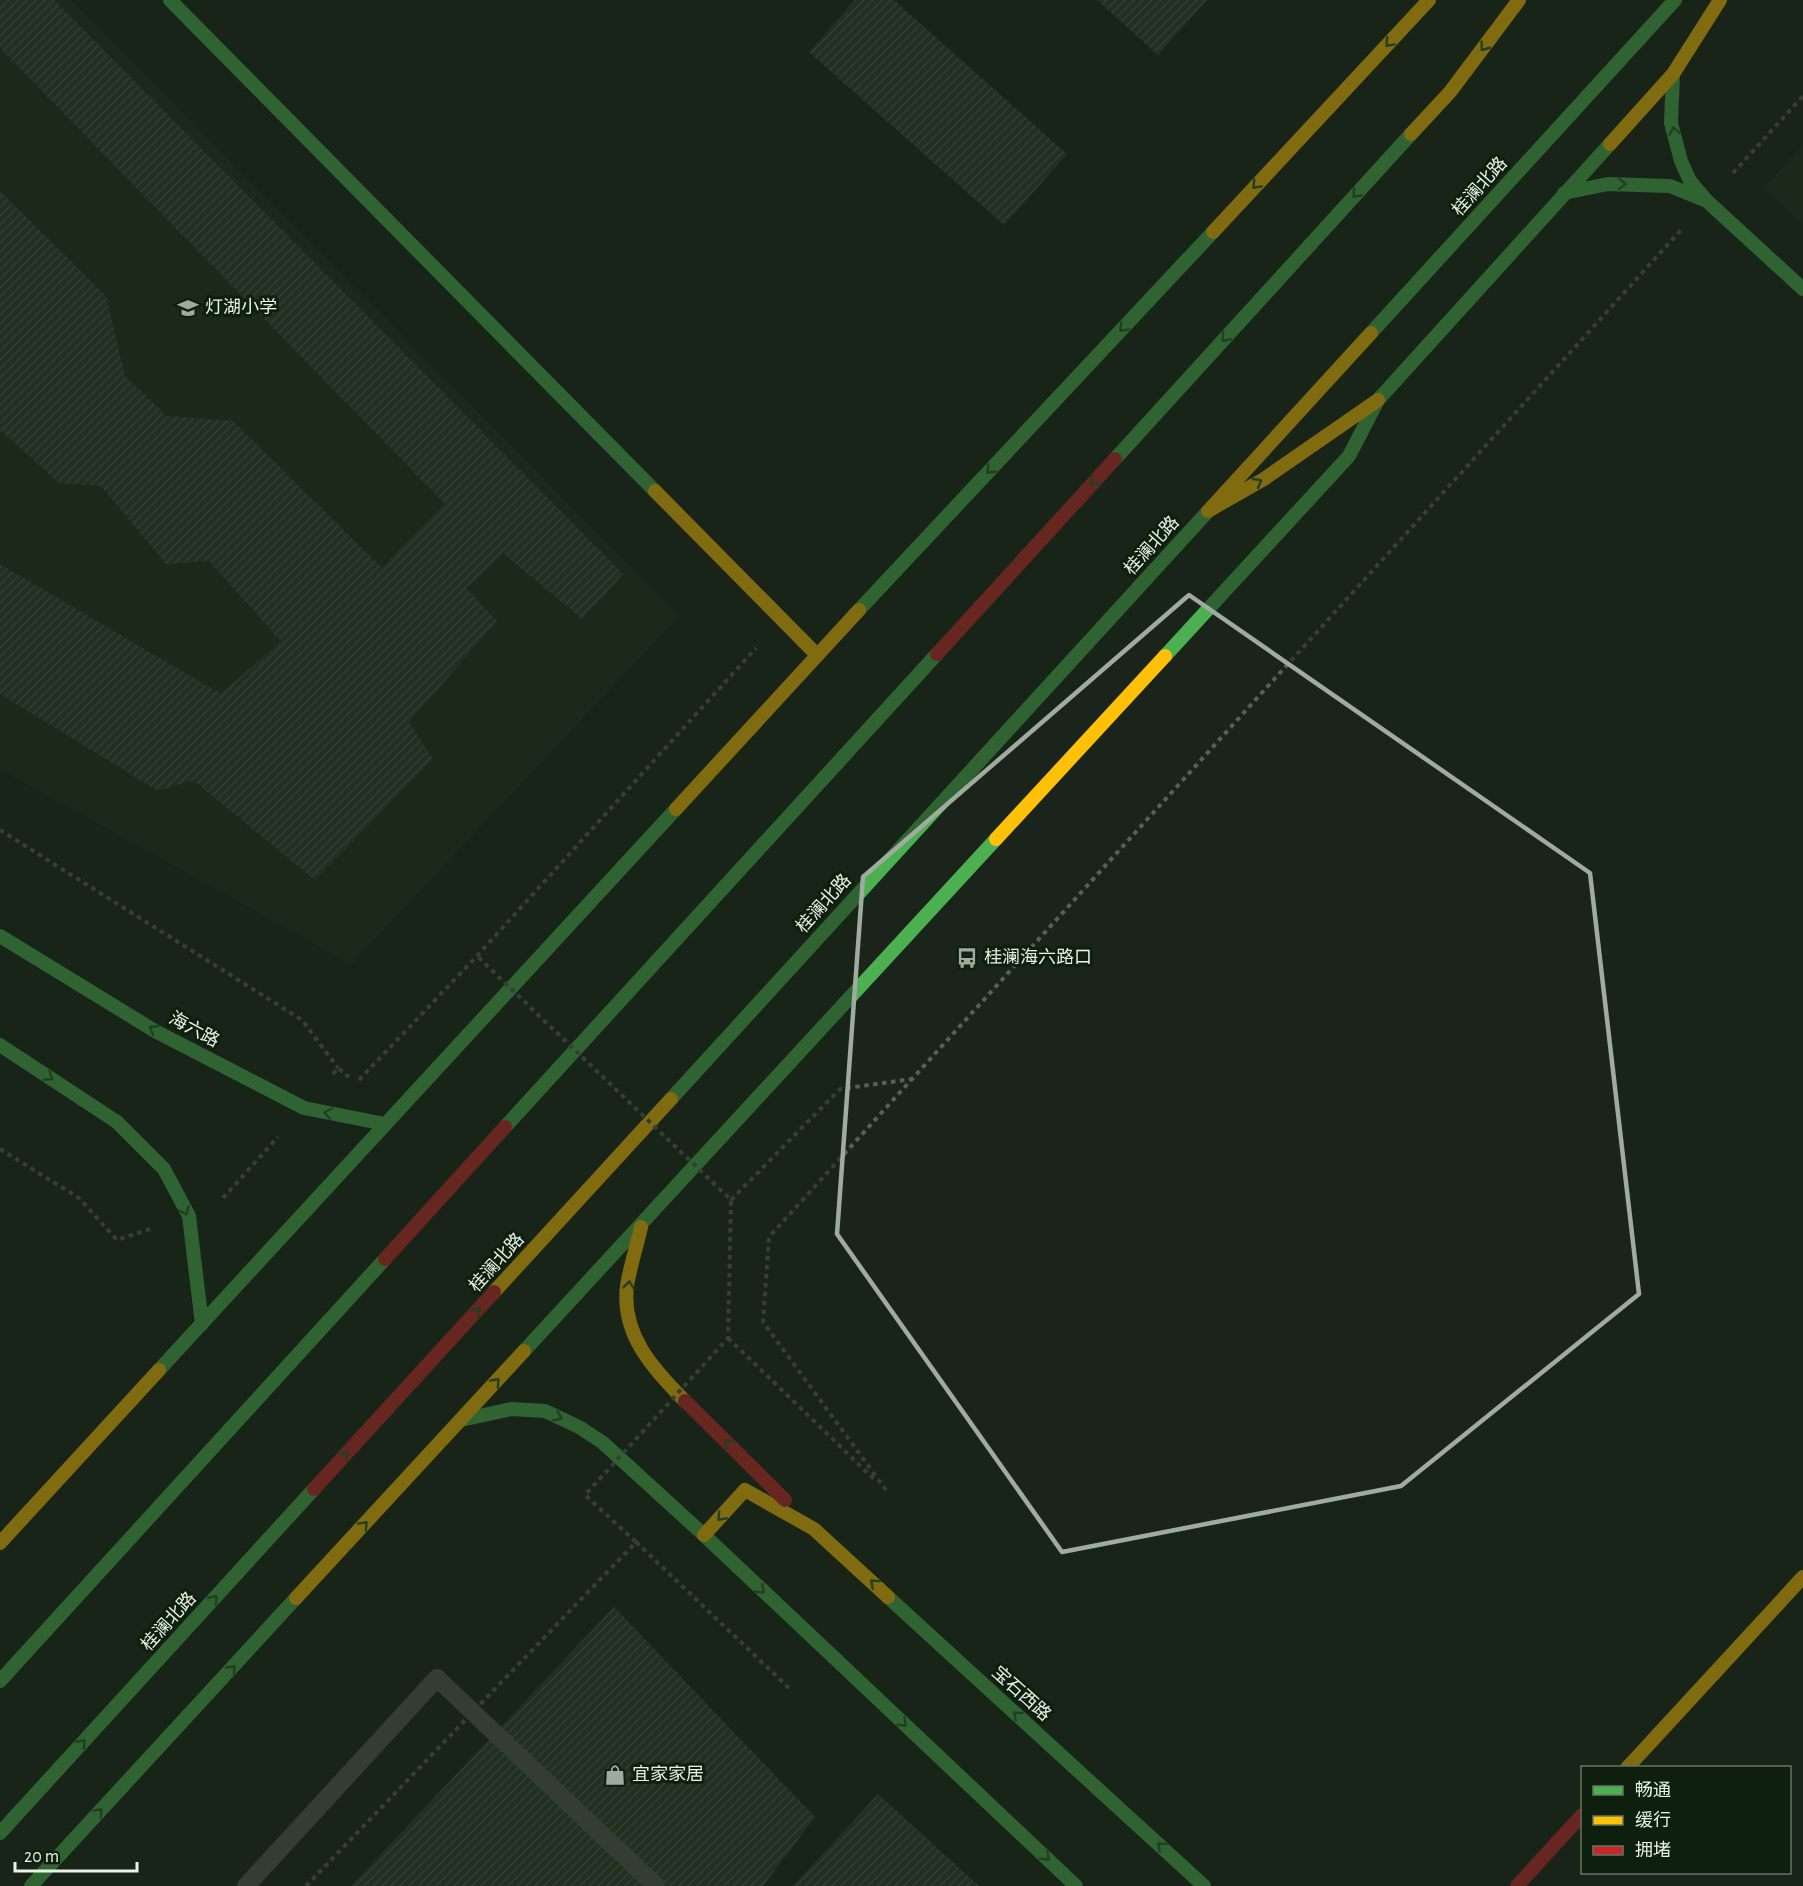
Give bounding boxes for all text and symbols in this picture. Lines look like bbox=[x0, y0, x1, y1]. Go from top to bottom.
one-way arrow bbox=[1386, 35, 1397, 46]
one-way arrow bbox=[1480, 40, 1491, 51]
one-way arrow bbox=[1668, 126, 1681, 136]
street label: 桂澜北路 bbox=[1448, 153, 1511, 220]
one-way arrow bbox=[1617, 178, 1626, 191]
one-way arrow bbox=[1252, 179, 1263, 189]
one-way arrow bbox=[1353, 187, 1364, 198]
school or university icon: 灯湖小学 bbox=[176, 296, 200, 320]
place label: 灯湖小学 bbox=[205, 297, 277, 317]
one-way arrow bbox=[1119, 321, 1130, 331]
one-way arrow bbox=[1221, 331, 1232, 342]
one-way arrow bbox=[986, 463, 997, 474]
one-way arrow bbox=[1090, 475, 1101, 486]
one-way arrow bbox=[1252, 478, 1263, 490]
street label: 桂澜北路 bbox=[1120, 512, 1183, 579]
street label: 桂澜北路 bbox=[792, 870, 855, 937]
bus stop icon: 桂澜海六路口 bbox=[955, 946, 979, 970]
place label: 桂澜海六路口 bbox=[984, 947, 1092, 967]
street label: 海六路 bbox=[166, 1008, 223, 1051]
one-way arrow bbox=[149, 1025, 159, 1036]
one-way arrow bbox=[42, 1070, 53, 1081]
one-way arrow bbox=[323, 1107, 333, 1120]
one-way arrow bbox=[178, 1204, 190, 1215]
street label: 桂澜北路 bbox=[465, 1229, 528, 1296]
one-way arrow bbox=[622, 1280, 635, 1290]
one-way arrow bbox=[470, 1308, 481, 1318]
one-way arrow bbox=[489, 1378, 500, 1389]
one-way arrow bbox=[552, 1409, 563, 1421]
one-way arrow bbox=[724, 1439, 734, 1450]
one-way arrow bbox=[338, 1452, 349, 1462]
one-way arrow bbox=[717, 1510, 728, 1520]
one-way arrow bbox=[357, 1522, 368, 1532]
one-way arrow bbox=[870, 1579, 880, 1590]
one-way arrow bbox=[755, 1583, 765, 1594]
street label: 桂澜北路 bbox=[137, 1588, 200, 1655]
one-way arrow bbox=[206, 1596, 217, 1607]
street label: 宝石西路 bbox=[988, 1662, 1055, 1725]
one-way arrow bbox=[225, 1665, 236, 1676]
one-way arrow bbox=[1014, 1711, 1024, 1722]
one-way arrow bbox=[896, 1716, 907, 1727]
one-way arrow bbox=[75, 1740, 86, 1750]
shop icon: 宜家家居 bbox=[603, 1763, 627, 1787]
place label: 宜家家居 bbox=[632, 1764, 704, 1784]
legend bbox=[1581, 1766, 1791, 1874]
text: 畅通 bbox=[1635, 1780, 1671, 1800]
one-way arrow bbox=[92, 1808, 103, 1819]
text: 缓行 bbox=[1635, 1810, 1671, 1830]
scale bar bbox=[15, 1835, 136, 1873]
text: 拥堵 bbox=[1635, 1840, 1671, 1860]
one-way arrow bbox=[1157, 1843, 1168, 1854]
text: 20 m bbox=[24, 1848, 59, 1866]
one-way arrow bbox=[1039, 1850, 1049, 1861]

